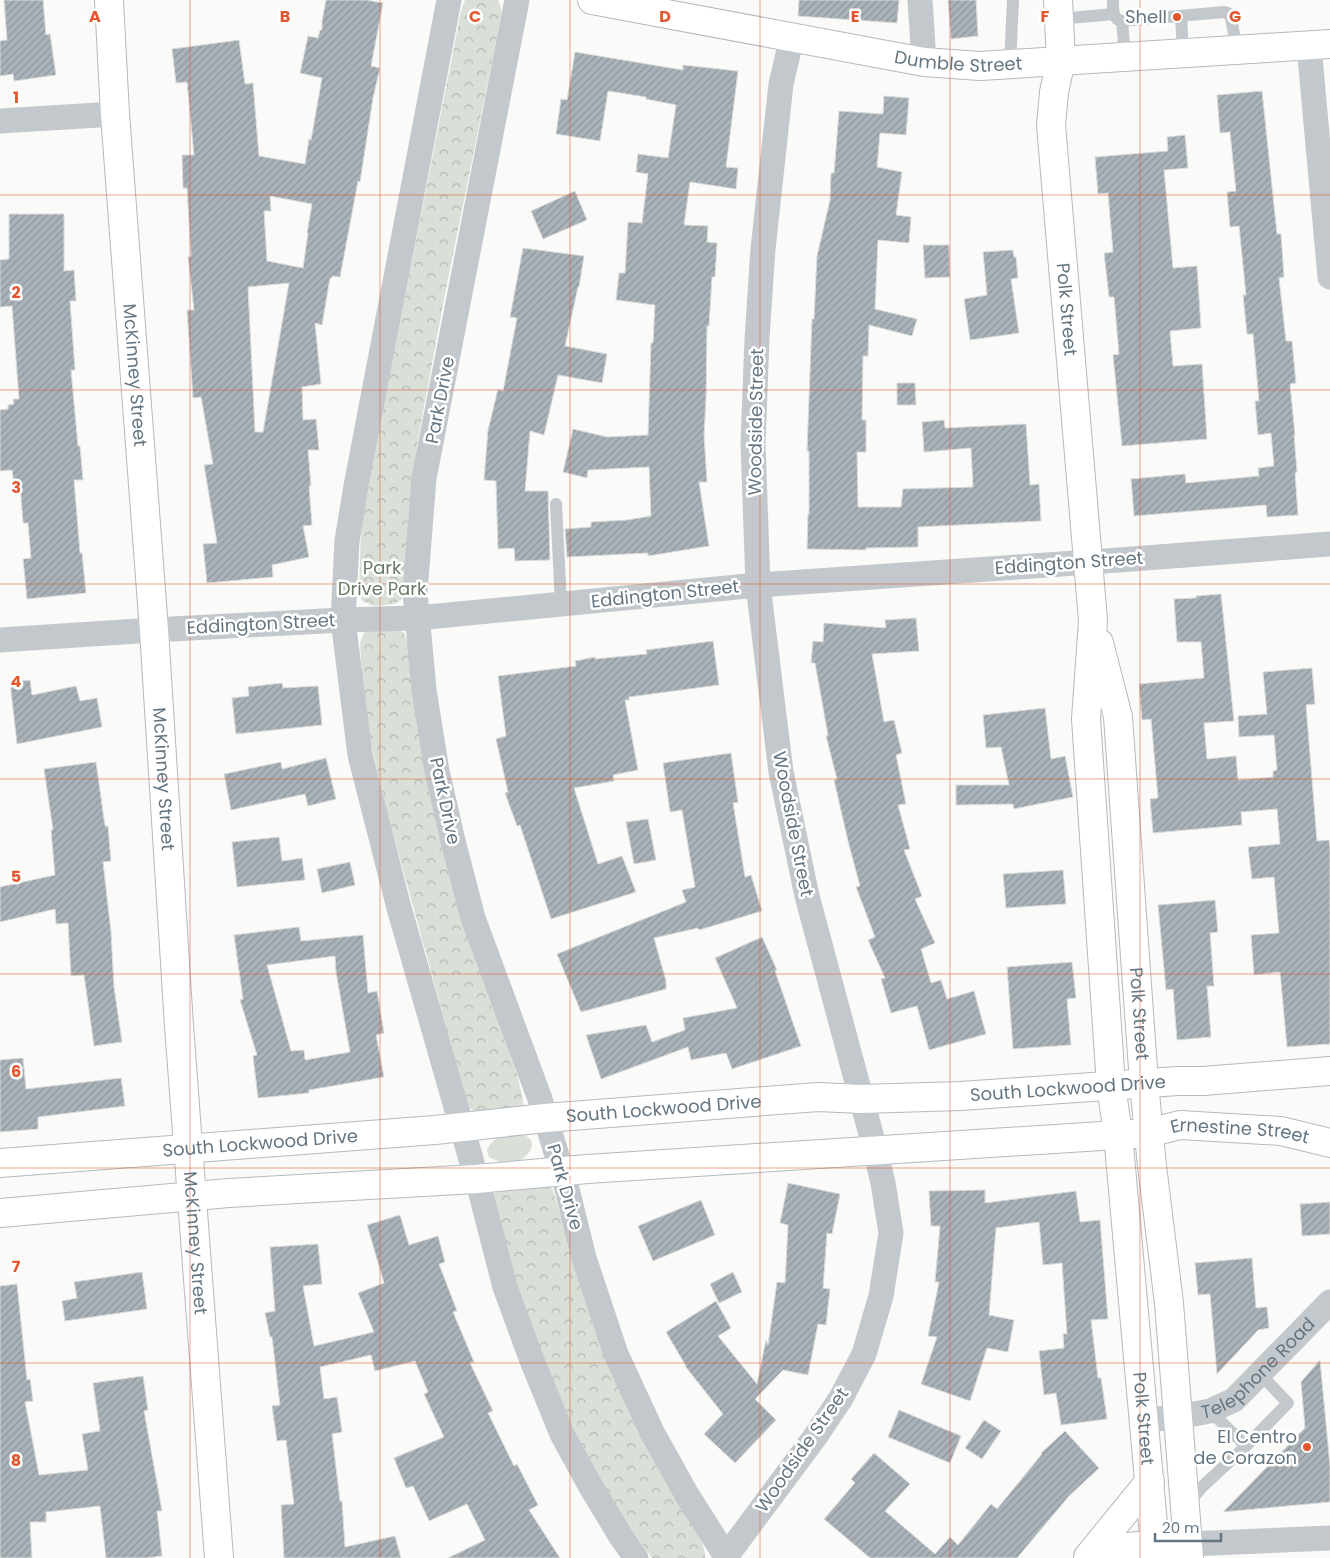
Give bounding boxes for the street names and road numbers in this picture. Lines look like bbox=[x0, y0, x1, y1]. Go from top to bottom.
street label: Dumble Street bbox=[892, 44, 1023, 78]
street label: Polk Street bbox=[1051, 262, 1084, 357]
street label: McKinney Street bbox=[117, 303, 153, 448]
street label: Woodside Street bbox=[742, 348, 769, 496]
street label: Park Drive bbox=[419, 354, 460, 446]
street label: Eddington Street bbox=[994, 545, 1144, 580]
street label: Eddington Street bbox=[590, 573, 740, 614]
street label: Eddington Street bbox=[186, 607, 336, 640]
street label: McKinney Street bbox=[147, 707, 181, 851]
street label: Woodside Street bbox=[767, 749, 820, 899]
street label: Park Drive bbox=[424, 755, 467, 847]
street label: Polk Street bbox=[1124, 966, 1155, 1061]
street label: South Lockwood Drive bbox=[969, 1069, 1167, 1107]
street label: South Lockwood Drive bbox=[565, 1088, 762, 1128]
street label: Ernestine Street bbox=[1168, 1112, 1312, 1149]
street label: South Lockwood Drive bbox=[162, 1123, 359, 1163]
street label: Park Drive bbox=[541, 1141, 590, 1233]
street label: McKinney Street bbox=[178, 1170, 214, 1315]
street label: Telephone Road bbox=[1199, 1312, 1320, 1424]
street label: Polk Street bbox=[1127, 1371, 1161, 1466]
street label: Woodside Street bbox=[749, 1382, 854, 1517]

